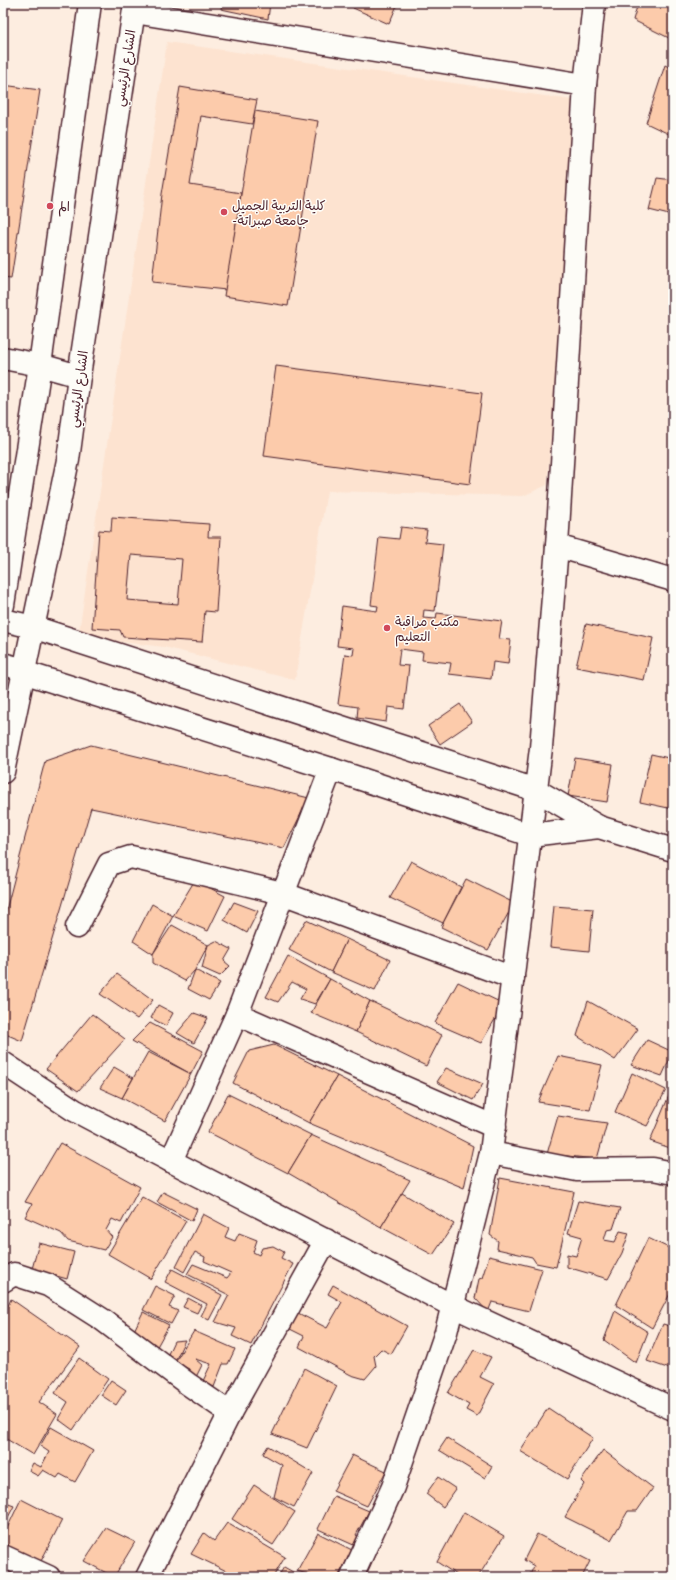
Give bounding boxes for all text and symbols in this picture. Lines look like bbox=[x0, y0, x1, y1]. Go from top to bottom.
street label: الشارع الرئيسي bbox=[111, 28, 142, 108]
place label: كلية التربية الجميل -جامعة صبراتة bbox=[232, 197, 326, 229]
place label: الم bbox=[58, 198, 70, 217]
marker: الم bbox=[45, 201, 55, 211]
marker: كلية التربية الجميل -جامعة صبراتة bbox=[219, 207, 229, 217]
street label: الشارع الرئيسي bbox=[64, 349, 95, 429]
place label: مكتب مراقبة التعليم bbox=[395, 613, 459, 647]
marker: مكتب مراقبة التعليم bbox=[382, 623, 392, 633]

